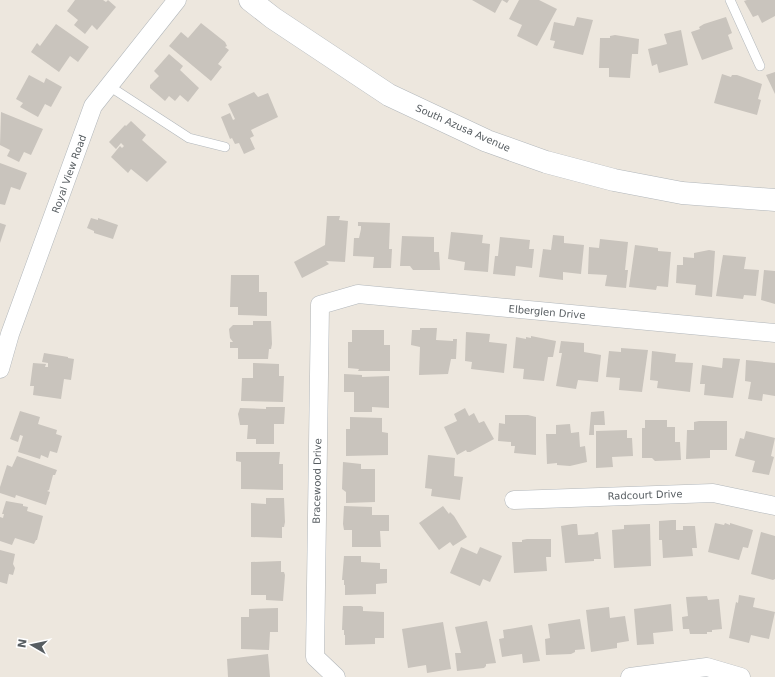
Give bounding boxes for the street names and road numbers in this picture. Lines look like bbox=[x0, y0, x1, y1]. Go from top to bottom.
street label: South Azusa Avenue bbox=[414, 102, 512, 154]
street label: Royal View Road bbox=[50, 133, 88, 215]
street label: Elberglen Drive bbox=[508, 303, 586, 321]
street label: Bracewood Drive bbox=[311, 438, 323, 524]
street label: Radcourt Drive bbox=[607, 488, 683, 502]

